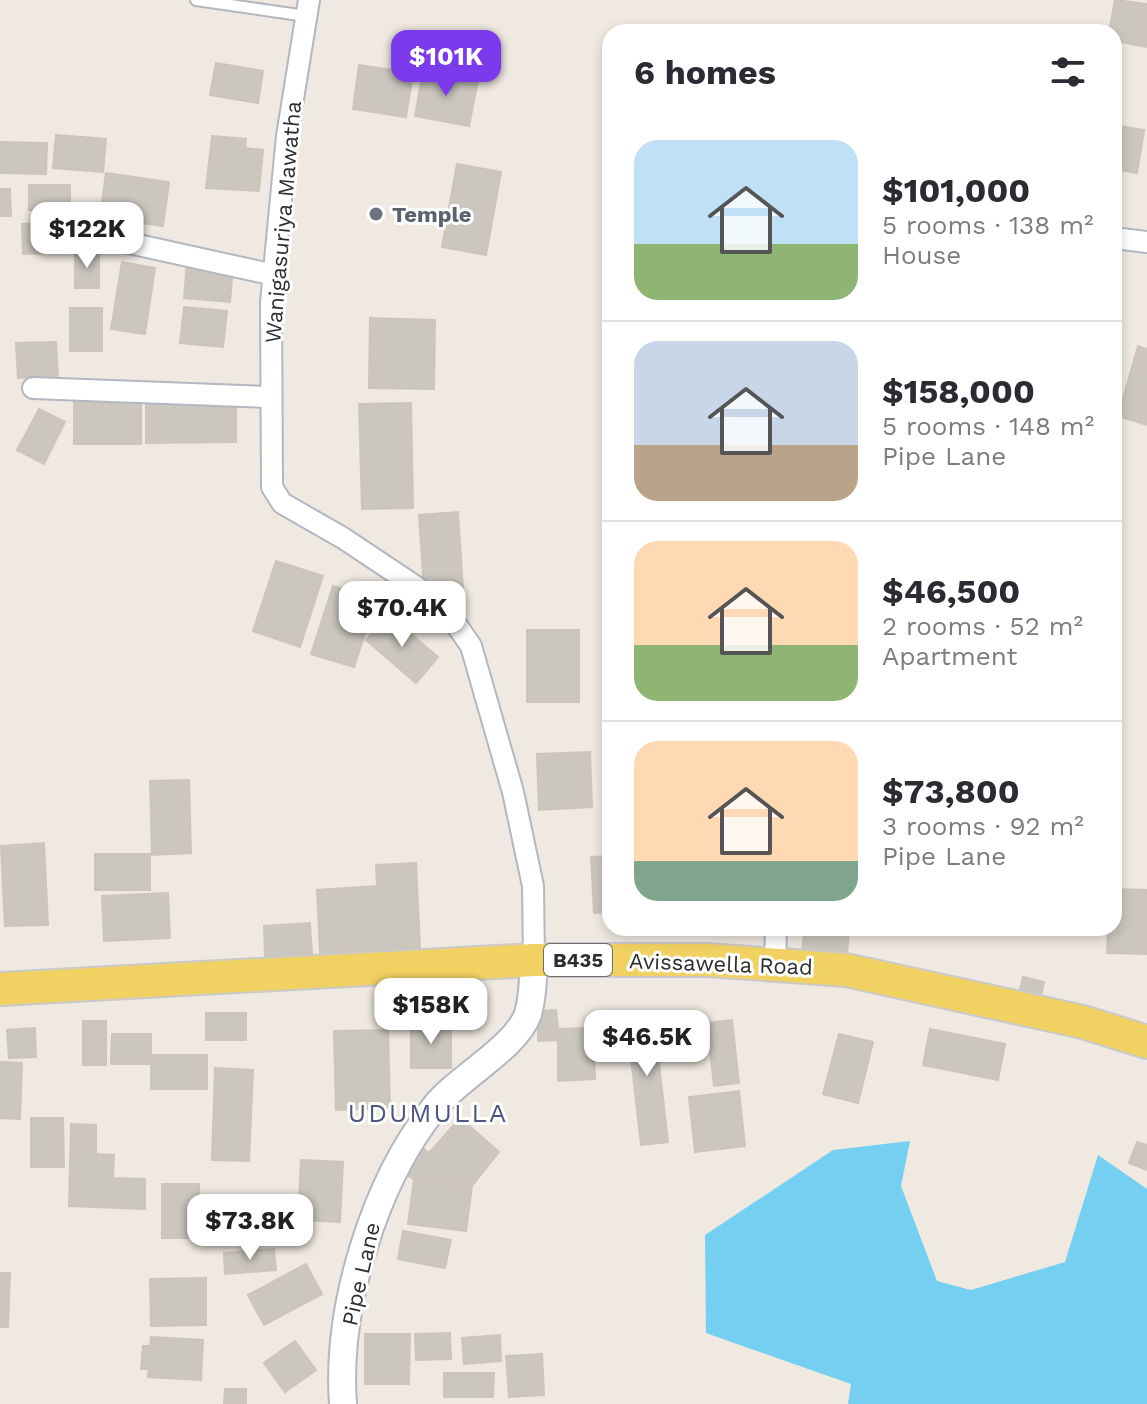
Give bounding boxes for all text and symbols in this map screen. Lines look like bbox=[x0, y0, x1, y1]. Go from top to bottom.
pin: $101K bbox=[390, 30, 502, 98]
text: $101K bbox=[409, 41, 483, 71]
icon: filters bbox=[1046, 50, 1090, 94]
text: 6 homes bbox=[634, 52, 776, 92]
street label: Wanigasuriya Mawatha bbox=[260, 100, 306, 344]
text: $101,000 bbox=[882, 170, 1030, 210]
icon: home bbox=[698, 172, 794, 268]
pin: $122K bbox=[31, 202, 143, 270]
place label: Temple bbox=[392, 202, 472, 227]
marker: Temple bbox=[367, 205, 385, 223]
text: 5 rooms · 138 m² bbox=[882, 210, 1093, 240]
text: $122K bbox=[49, 213, 125, 243]
text: House bbox=[882, 240, 961, 270]
text: $158,000 bbox=[882, 371, 1035, 411]
icon: home bbox=[698, 373, 794, 469]
text: 5 rooms · 148 m² bbox=[882, 411, 1094, 441]
text: Pipe Lane bbox=[882, 441, 1006, 471]
text: $46,500 bbox=[882, 571, 1020, 611]
icon: home bbox=[698, 573, 794, 669]
pin: $70.4K bbox=[337, 581, 467, 649]
text: $70.4K bbox=[357, 592, 447, 622]
text: 2 rooms · 52 m² bbox=[882, 611, 1083, 641]
text: Apartment bbox=[882, 641, 1018, 671]
text: $73,800 bbox=[882, 771, 1020, 811]
icon: home bbox=[698, 773, 794, 869]
text: 3 rooms · 92 m² bbox=[882, 811, 1084, 841]
text: Pipe Lane bbox=[882, 841, 1006, 871]
road number: B435 bbox=[544, 944, 612, 976]
street label: Avissawella Road bbox=[629, 948, 813, 980]
pin: $158K bbox=[375, 978, 487, 1046]
text: $158K bbox=[392, 989, 470, 1019]
pin: $46.5K bbox=[582, 1010, 712, 1078]
text: $46.5K bbox=[602, 1021, 692, 1051]
district label: UDUMULLA bbox=[348, 1098, 508, 1128]
pin: $73.8K bbox=[185, 1194, 315, 1262]
text: $73.8K bbox=[205, 1205, 295, 1235]
street label: Pipe Lane bbox=[337, 1220, 385, 1328]

